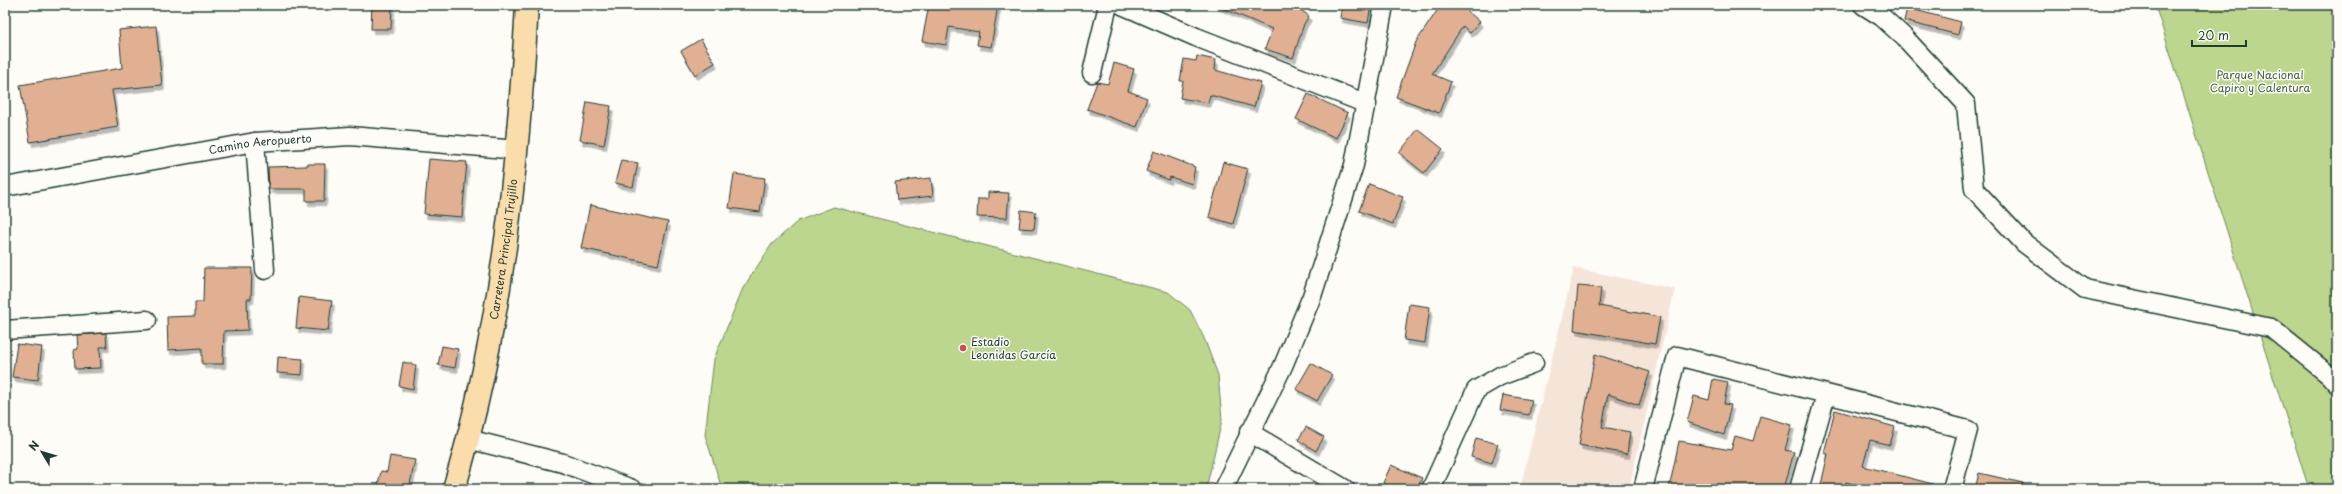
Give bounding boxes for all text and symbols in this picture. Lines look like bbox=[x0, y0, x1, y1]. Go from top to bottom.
scale bar bbox=[2192, 22, 2246, 48]
text: 20 m bbox=[2198, 26, 2229, 44]
park label: Parque Nacional Capiro y Calentura bbox=[2210, 66, 2311, 96]
street label: Camino Aeropuerto bbox=[207, 129, 312, 158]
street label: Carretera Principal Trujillo bbox=[485, 178, 521, 321]
place label: Estadio Leonidas García bbox=[971, 333, 1056, 363]
marker: Estadio Leonidas García bbox=[958, 343, 968, 353]
north arrow bbox=[22, 432, 62, 472]
text: N bbox=[24, 437, 43, 454]

